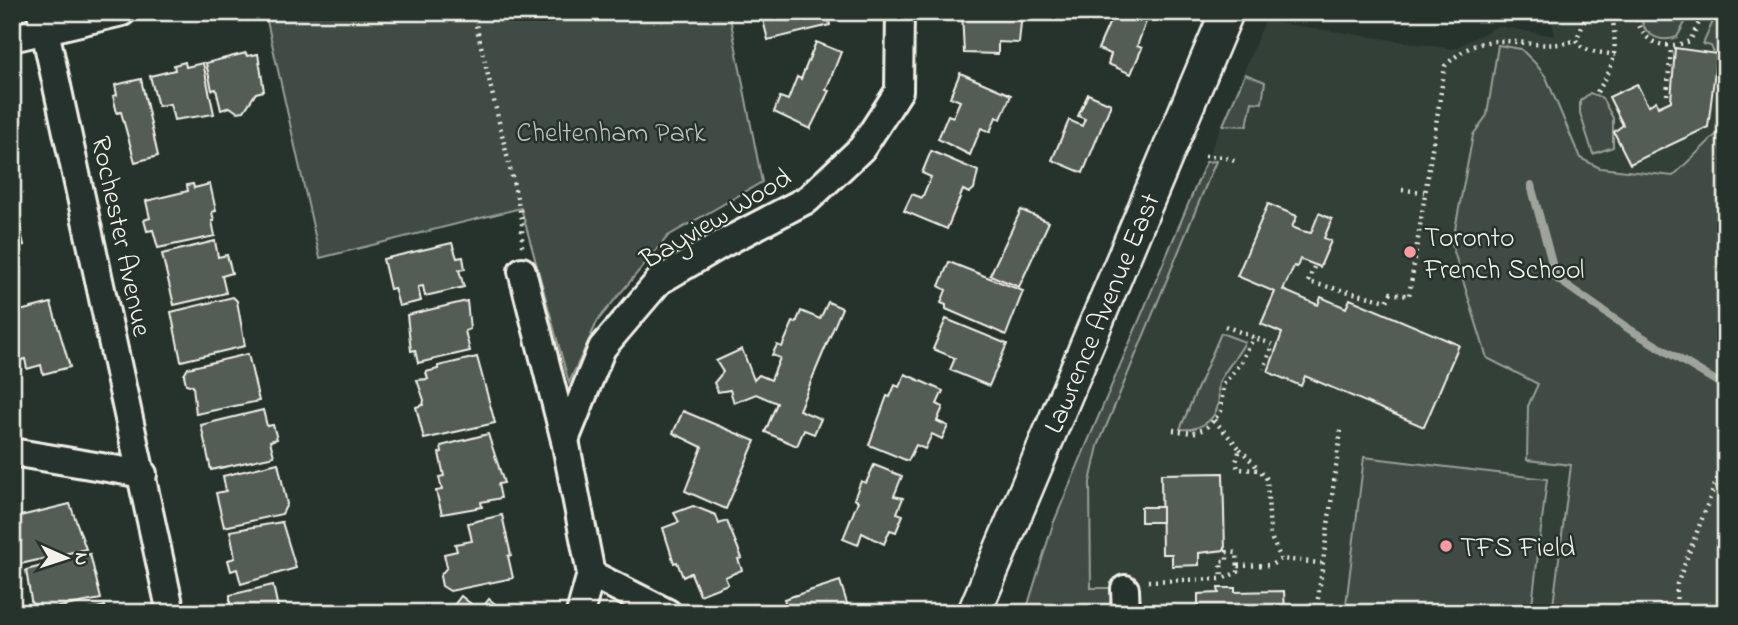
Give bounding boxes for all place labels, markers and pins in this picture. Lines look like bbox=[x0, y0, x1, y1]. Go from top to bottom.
place label: Toronto French School bbox=[1423, 219, 1584, 292]
marker: Toronto French School bbox=[1402, 244, 1418, 260]
place label: TFS Field bbox=[1460, 529, 1576, 570]
marker: TFS Field bbox=[1438, 538, 1454, 554]

